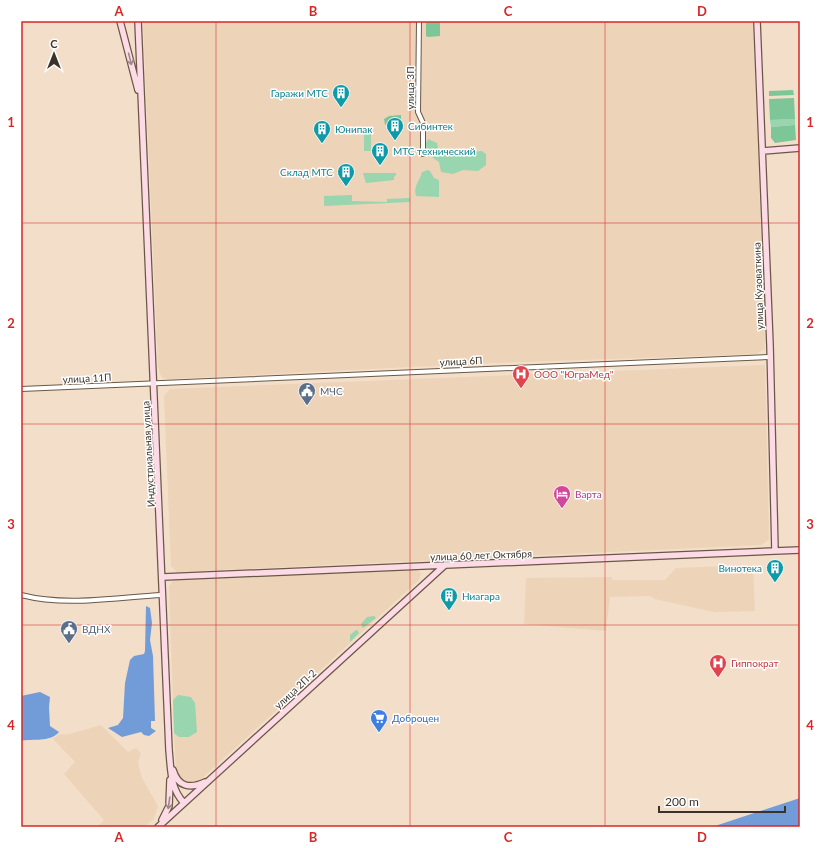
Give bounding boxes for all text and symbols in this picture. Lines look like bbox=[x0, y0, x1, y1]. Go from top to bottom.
text: A bbox=[113, 3, 124, 19]
text: B bbox=[309, 3, 318, 19]
text: C bbox=[504, 3, 513, 19]
text: D bbox=[697, 3, 707, 19]
north arrow bbox=[34, 34, 74, 74]
text: С bbox=[50, 37, 58, 50]
one-way arrow bbox=[126, 52, 134, 65]
street label: улица 3П bbox=[404, 66, 416, 110]
building icon: Гаражи МТС bbox=[331, 83, 351, 108]
place label: Гаражи МТС bbox=[271, 87, 328, 99]
text: 1 bbox=[7, 114, 15, 130]
text: 1 bbox=[806, 114, 814, 130]
building icon: Сибинтек bbox=[385, 116, 405, 141]
building icon: Юнипак bbox=[312, 119, 332, 144]
place label: Сибинтек bbox=[408, 120, 454, 132]
place label: Юнипак bbox=[335, 123, 373, 135]
building icon: МТС технический bbox=[370, 141, 390, 166]
place label: МТС технический bbox=[393, 145, 476, 157]
building icon: Склад МТС bbox=[336, 162, 356, 187]
place label: Склад МТС bbox=[280, 166, 333, 178]
street label: улица Кузоваткина bbox=[750, 242, 766, 330]
text: 2 bbox=[7, 315, 15, 331]
text: 2 bbox=[806, 315, 814, 331]
street label: улица 6П bbox=[439, 354, 483, 368]
hospital icon: ООО "ЮграМед" bbox=[511, 364, 531, 389]
place label: ООО "ЮграМед" bbox=[534, 368, 614, 380]
street label: улица 11П bbox=[62, 371, 112, 385]
public building icon: МЧС bbox=[297, 381, 317, 406]
place label: МЧС bbox=[320, 385, 343, 397]
street label: Индустриальная улица bbox=[139, 401, 157, 507]
hotel icon: Варта bbox=[552, 484, 572, 509]
place label: Варта bbox=[575, 488, 602, 500]
text: 3 bbox=[7, 516, 15, 532]
text: 3 bbox=[806, 516, 814, 532]
street label: улица 60 лет Октября bbox=[430, 547, 532, 563]
building icon: Винотека bbox=[765, 558, 785, 583]
place label: Винотека bbox=[719, 562, 762, 574]
building icon: Ниагара bbox=[439, 586, 459, 611]
place label: Ниагара bbox=[462, 590, 500, 602]
public building icon: ВДНХ bbox=[59, 619, 79, 644]
place label: ВДНХ bbox=[82, 623, 111, 635]
hospital icon: Гиппократ bbox=[708, 653, 728, 678]
place label: Гиппократ bbox=[731, 657, 779, 669]
street label: улица 2П-2 bbox=[272, 667, 318, 711]
supermarket icon: Доброцен bbox=[369, 708, 389, 733]
place label: Доброцен bbox=[392, 712, 439, 724]
text: 4 bbox=[7, 717, 15, 733]
text: 4 bbox=[806, 717, 814, 733]
scale bar bbox=[659, 788, 785, 814]
text: 200 m bbox=[665, 794, 699, 809]
one-way arrow bbox=[165, 796, 173, 809]
text: A bbox=[113, 829, 124, 845]
text: B bbox=[309, 829, 318, 845]
text: C bbox=[504, 829, 513, 845]
text: D bbox=[697, 829, 707, 845]

